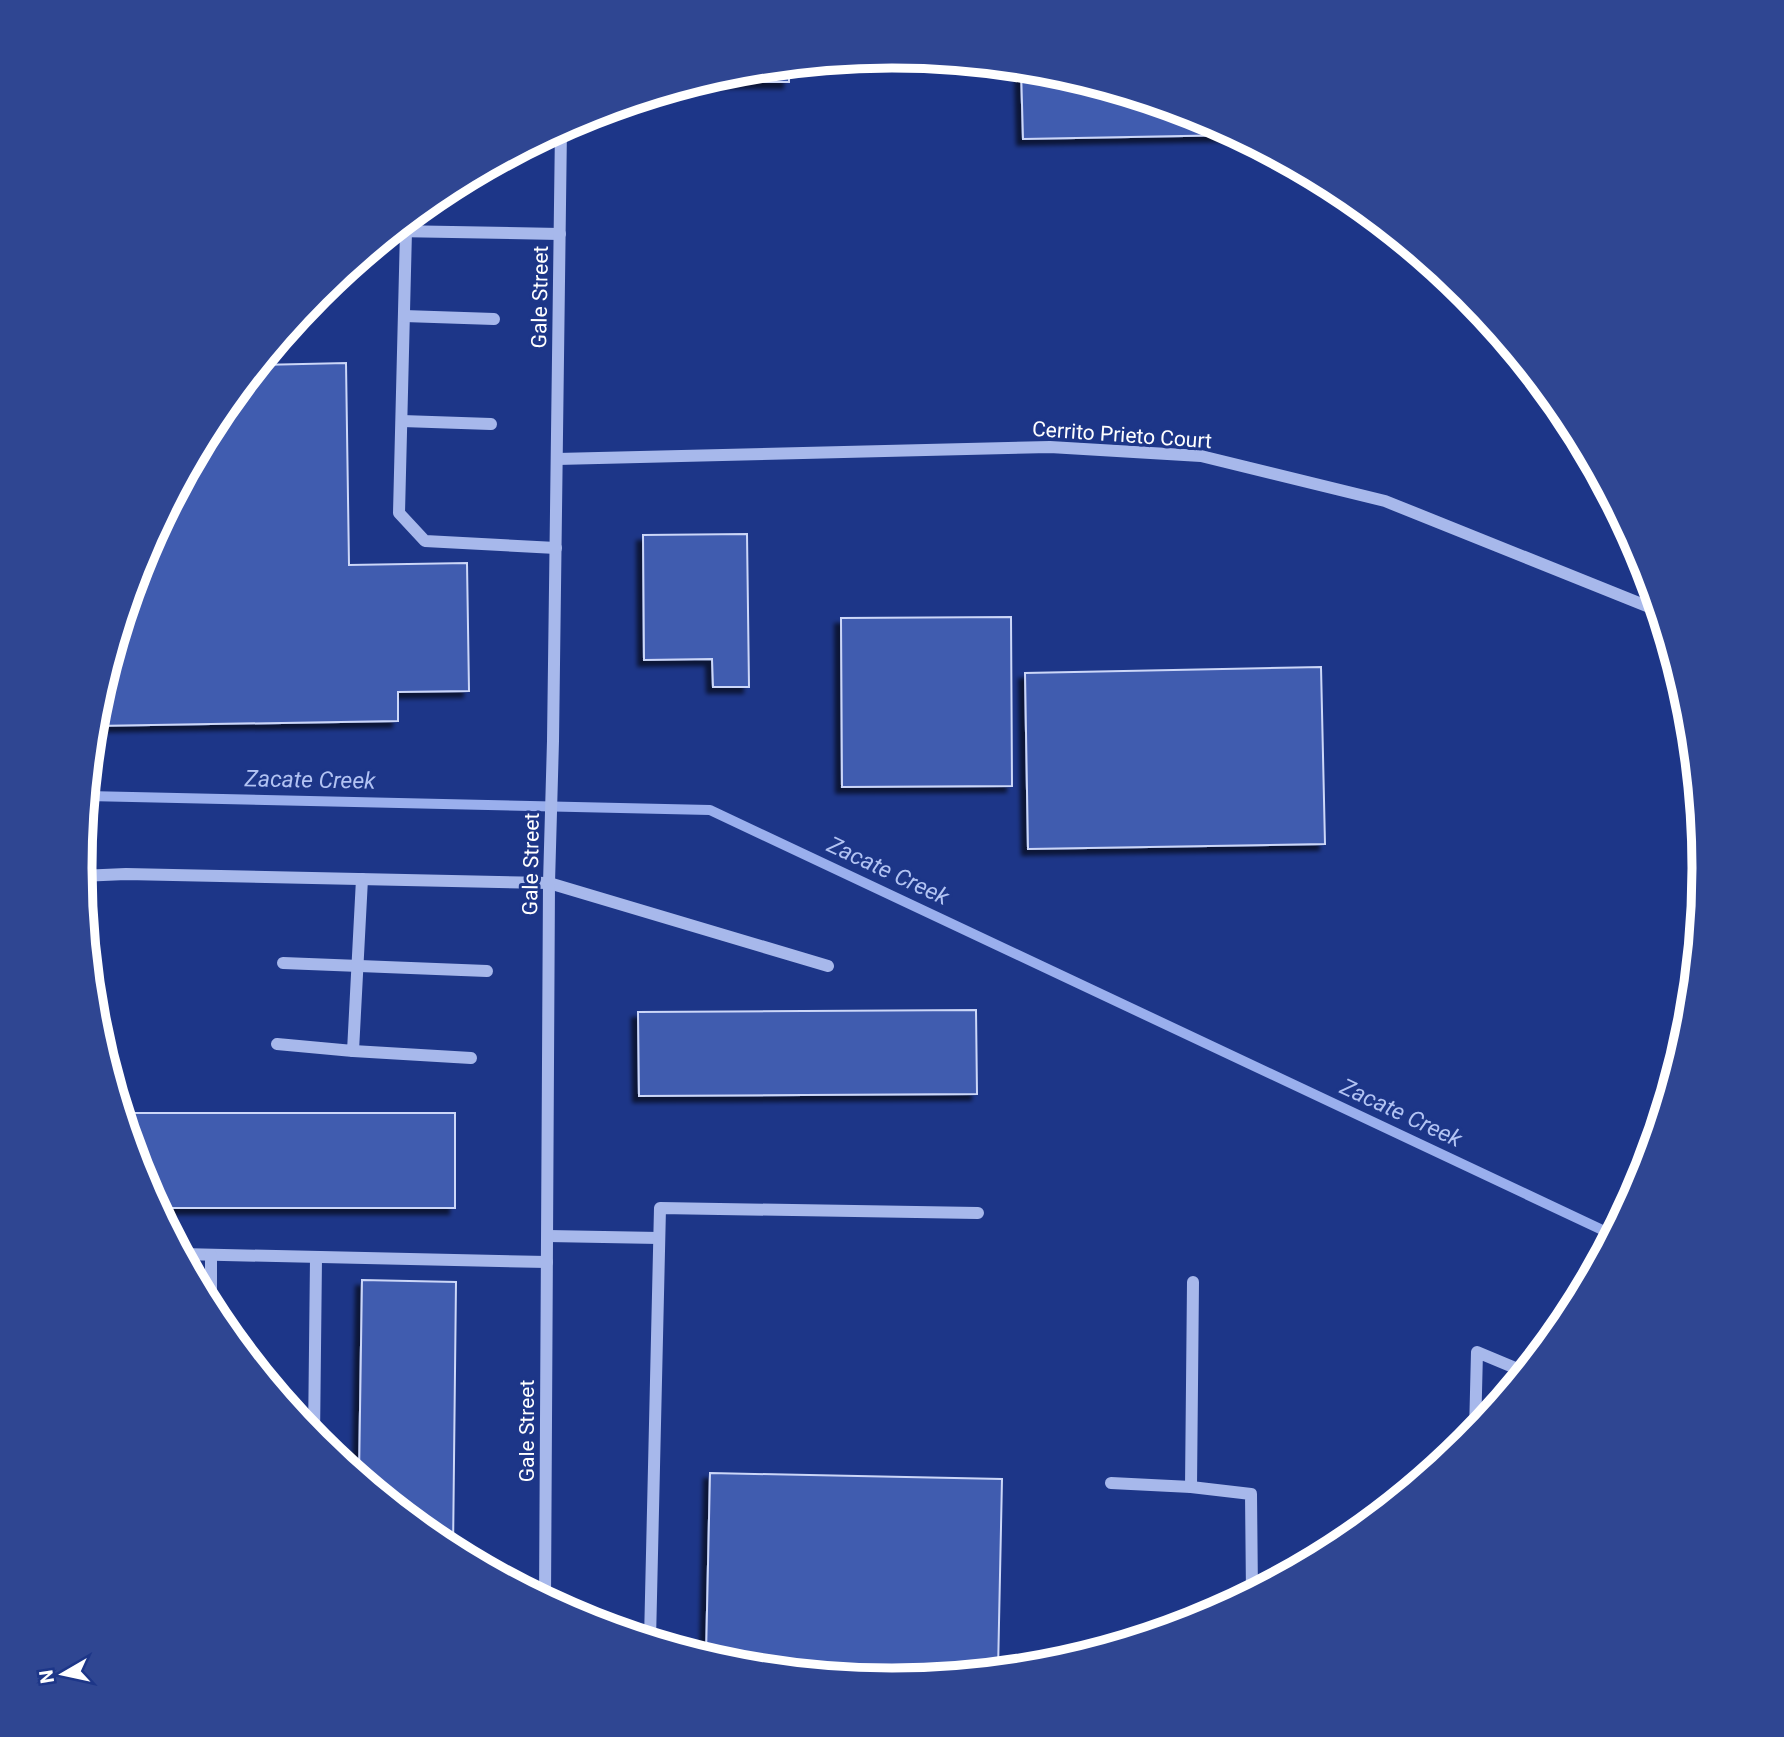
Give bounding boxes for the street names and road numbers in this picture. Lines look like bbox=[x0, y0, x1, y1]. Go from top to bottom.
street label: Gale Street bbox=[527, 245, 553, 348]
street label: Cerrito Prieto Court bbox=[1031, 417, 1213, 453]
street label: Gale Street bbox=[518, 812, 544, 915]
street label: Gale Street bbox=[515, 1380, 539, 1482]

